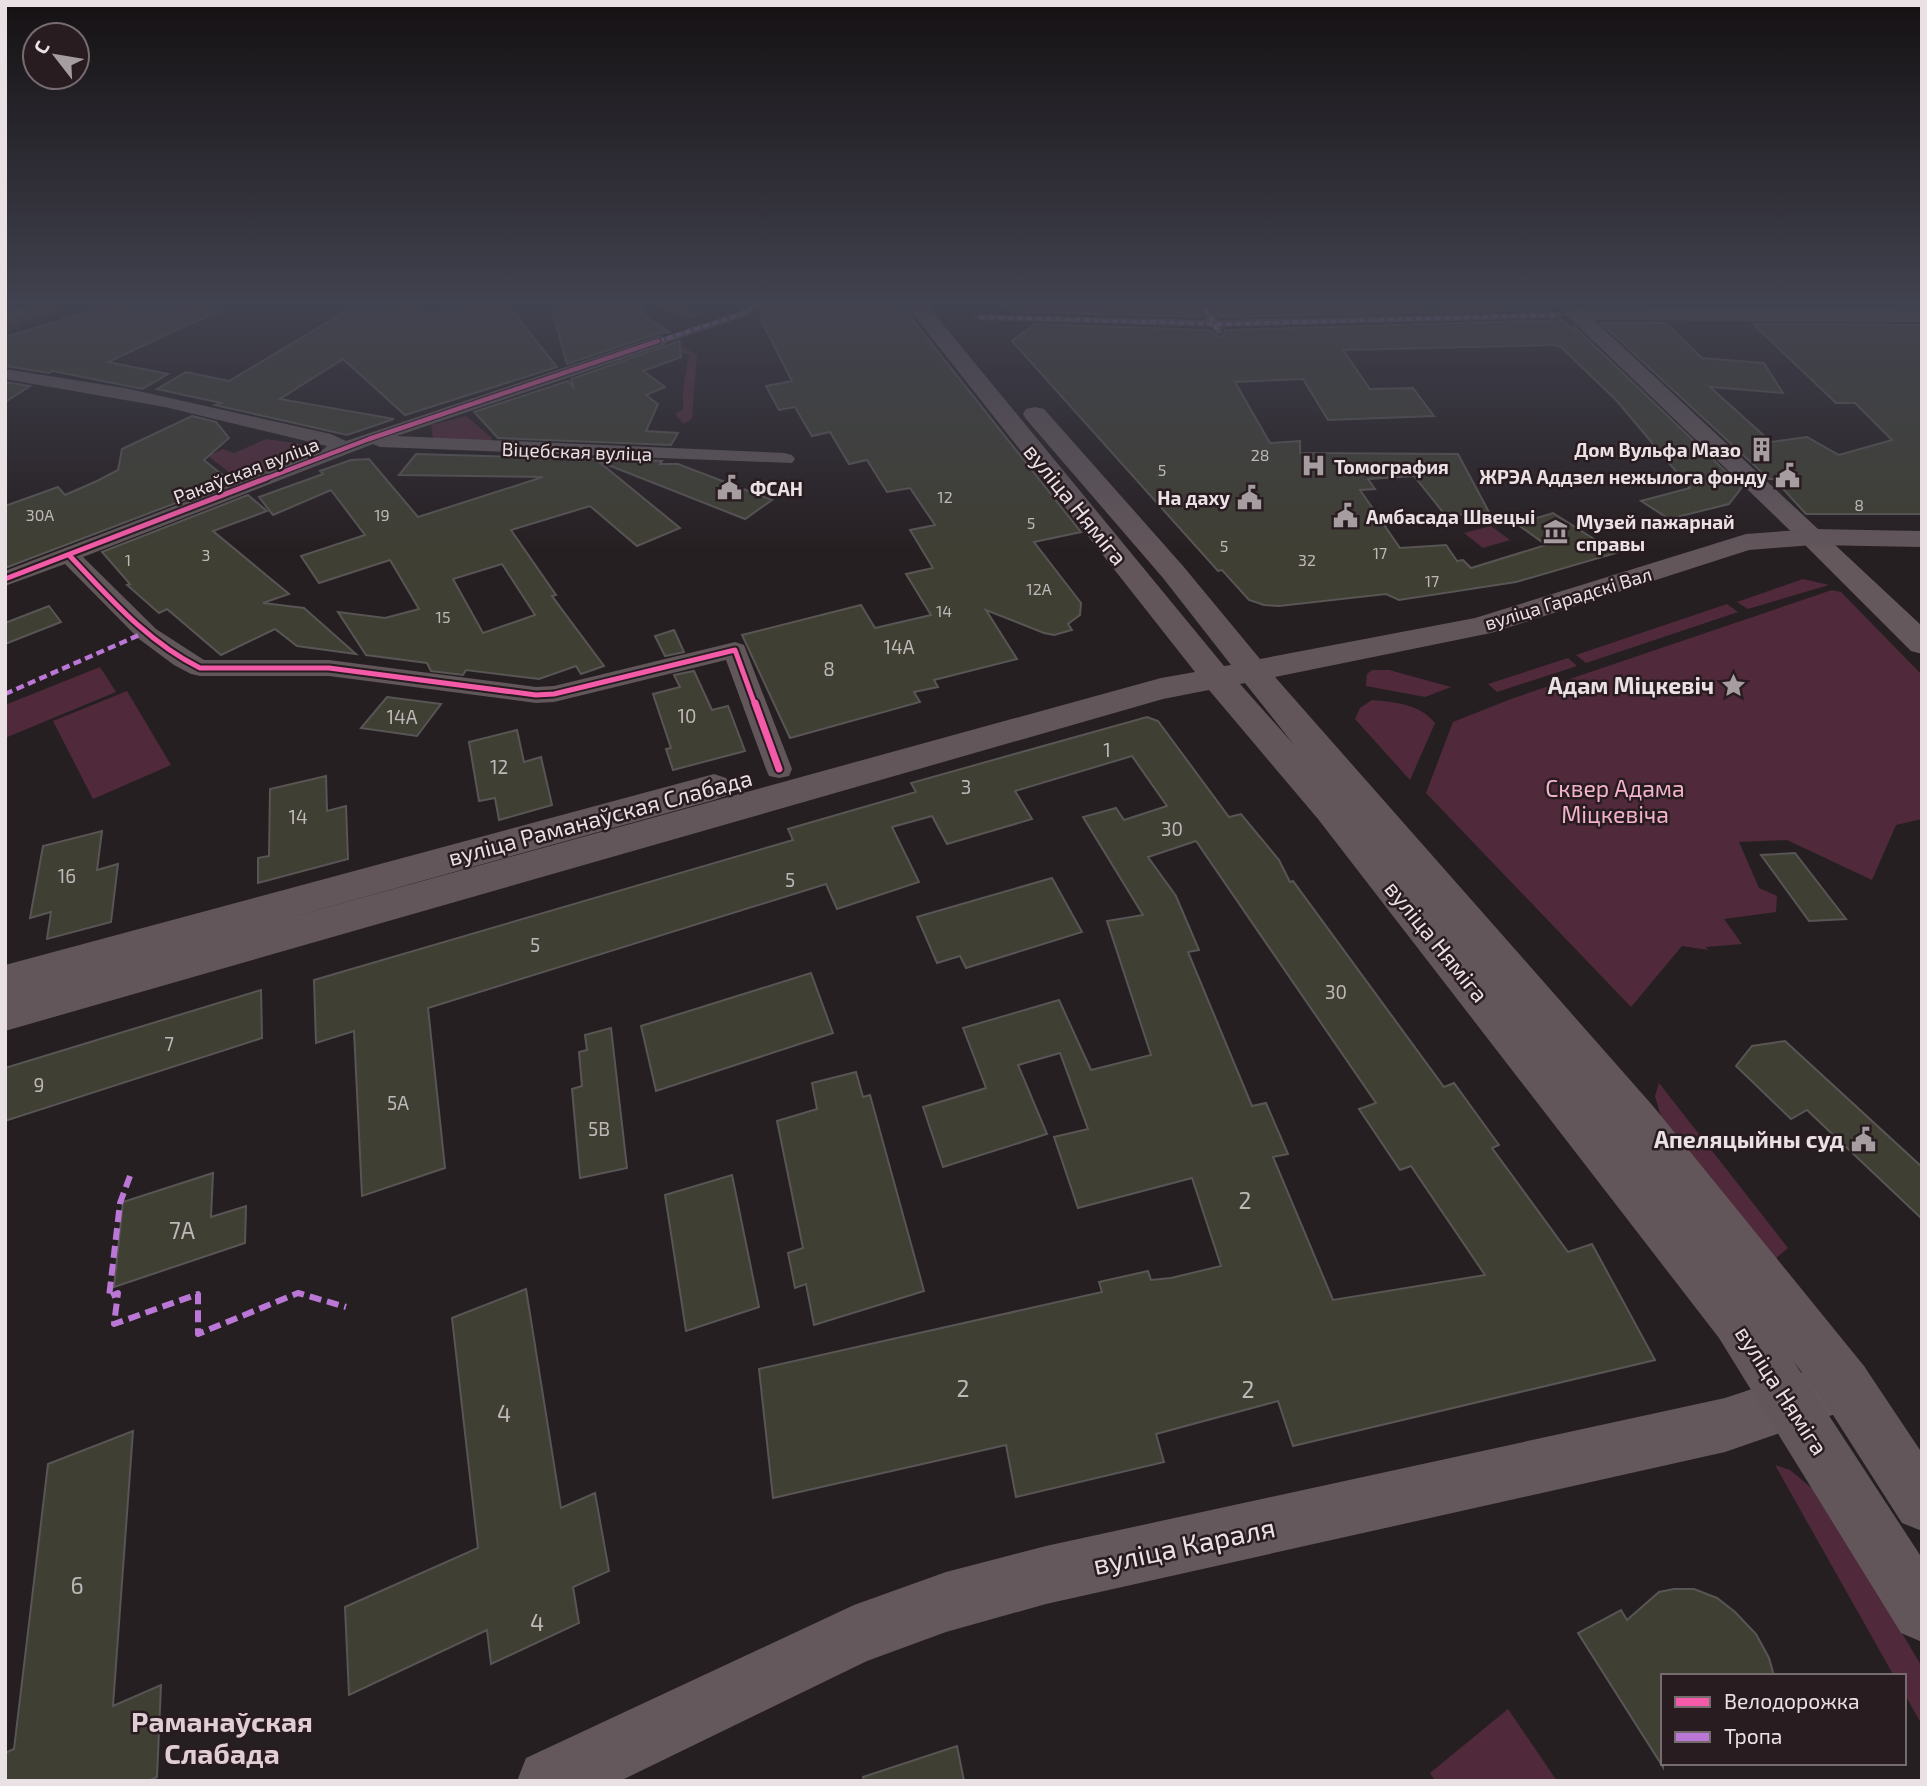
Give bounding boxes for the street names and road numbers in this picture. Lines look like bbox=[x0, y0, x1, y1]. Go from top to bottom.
street label: Ракаўская вуліца bbox=[170, 432, 322, 509]
street label: Віцебская вуліца bbox=[501, 437, 653, 466]
street label: вуліца Няміга bbox=[1018, 438, 1134, 571]
street label: вуліца Гарадскі Вал bbox=[1482, 562, 1655, 635]
street label: вуліца Раманаўская Слабада bbox=[445, 763, 755, 872]
street label: вуліца Няміга bbox=[1379, 875, 1495, 1008]
street label: вуліца Няміга bbox=[1729, 1320, 1834, 1460]
street label: вуліца Караля bbox=[1090, 1509, 1278, 1581]

